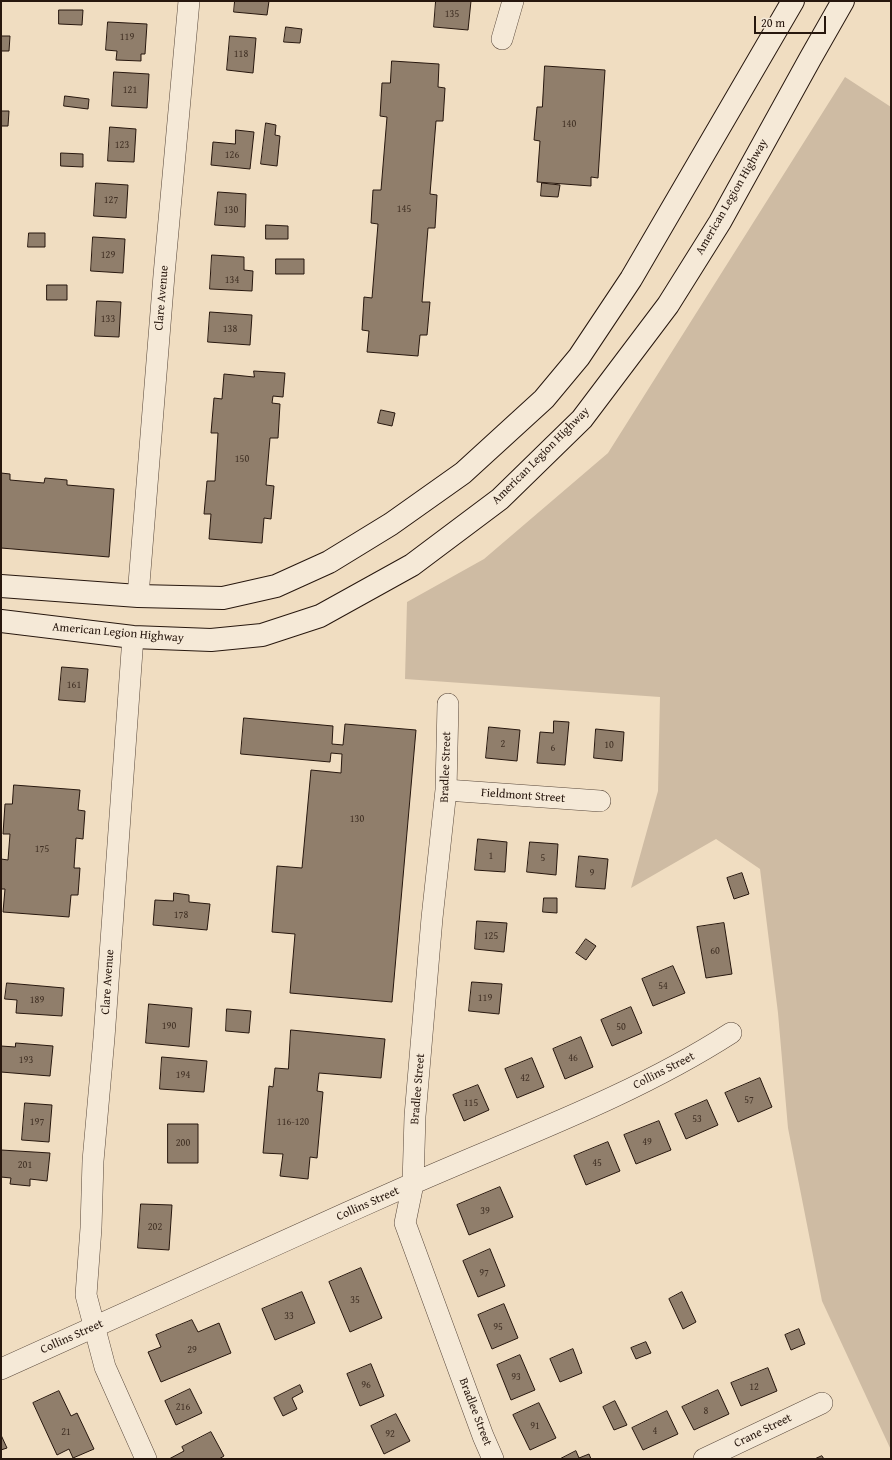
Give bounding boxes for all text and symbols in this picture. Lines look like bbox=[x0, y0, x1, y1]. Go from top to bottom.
house number: 135 bbox=[445, 8, 459, 20]
scale bar bbox=[756, 8, 828, 34]
text: 20 m bbox=[761, 14, 785, 31]
house number: 119 bbox=[120, 31, 134, 43]
house number: 118 bbox=[234, 48, 248, 60]
house number: 121 bbox=[123, 84, 137, 96]
house number: 140 bbox=[562, 118, 576, 130]
street label: American Legion Highway bbox=[693, 136, 771, 258]
house number: 123 bbox=[115, 139, 129, 151]
house number: 126 bbox=[225, 149, 239, 161]
house number: 127 bbox=[104, 194, 118, 206]
house number: 145 bbox=[397, 203, 411, 215]
house number: 130 bbox=[224, 204, 238, 216]
house number: 129 bbox=[101, 249, 115, 261]
street label: Clare Avenue bbox=[152, 265, 172, 331]
house number: 134 bbox=[225, 274, 239, 286]
house number: 133 bbox=[101, 313, 115, 325]
house number: 138 bbox=[223, 323, 237, 335]
street label: American Legion Highway bbox=[489, 404, 593, 508]
house number: 150 bbox=[235, 453, 249, 465]
street label: American Legion Highway bbox=[52, 620, 184, 646]
house number: 161 bbox=[67, 679, 81, 691]
street label: Bradlee Street bbox=[438, 731, 454, 803]
house number: 2 bbox=[501, 738, 505, 750]
house number: 10 bbox=[604, 739, 614, 751]
house number: 6 bbox=[551, 742, 555, 754]
street label: Fieldmont Street bbox=[480, 786, 566, 806]
house number: 130 bbox=[350, 813, 364, 825]
house number: 175 bbox=[35, 843, 49, 855]
house number: 1 bbox=[489, 850, 493, 862]
house number: 5 bbox=[541, 852, 545, 864]
house number: 9 bbox=[590, 867, 594, 879]
house number: 178 bbox=[174, 909, 188, 921]
house number: 125 bbox=[484, 930, 498, 942]
house number: 60 bbox=[710, 945, 720, 957]
street label: Clare Avenue bbox=[99, 949, 117, 1015]
house number: 54 bbox=[658, 980, 668, 992]
house number: 119 bbox=[478, 992, 492, 1004]
house number: 189 bbox=[30, 994, 44, 1006]
house number: 190 bbox=[162, 1020, 176, 1032]
house number: 50 bbox=[616, 1021, 626, 1033]
street label: Collins Street bbox=[631, 1049, 697, 1093]
house number: 46 bbox=[568, 1052, 578, 1064]
street label: Bradlee Street bbox=[408, 1053, 428, 1125]
house number: 193 bbox=[19, 1054, 33, 1066]
house number: 194 bbox=[176, 1069, 190, 1081]
house number: 42 bbox=[520, 1072, 530, 1084]
house number: 57 bbox=[744, 1094, 754, 1106]
house number: 115 bbox=[464, 1097, 478, 1109]
house number: 53 bbox=[692, 1113, 702, 1125]
house number: 197 bbox=[30, 1116, 44, 1128]
house number: 116-120 bbox=[277, 1116, 309, 1128]
house number: 49 bbox=[642, 1136, 652, 1148]
house number: 200 bbox=[176, 1137, 190, 1149]
house number: 45 bbox=[592, 1157, 602, 1169]
house number: 201 bbox=[18, 1159, 32, 1171]
street label: Collins Street bbox=[334, 1184, 402, 1224]
house number: 39 bbox=[480, 1205, 490, 1217]
house number: 202 bbox=[148, 1221, 162, 1233]
house number: 97 bbox=[479, 1267, 489, 1279]
house number: 35 bbox=[350, 1294, 360, 1306]
house number: 33 bbox=[284, 1310, 294, 1322]
street label: Collins Street bbox=[38, 1317, 106, 1357]
house number: 95 bbox=[493, 1321, 503, 1333]
house number: 29 bbox=[187, 1344, 197, 1356]
house number: 93 bbox=[511, 1371, 521, 1383]
street label: Bradlee Street bbox=[455, 1376, 495, 1448]
house number: 96 bbox=[361, 1379, 371, 1391]
house number: 12 bbox=[749, 1381, 759, 1393]
house number: 216 bbox=[176, 1401, 190, 1413]
house number: 8 bbox=[704, 1405, 708, 1417]
street label: Crane Street bbox=[732, 1411, 794, 1451]
house number: 91 bbox=[530, 1420, 540, 1432]
house number: 4 bbox=[653, 1425, 657, 1437]
house number: 21 bbox=[61, 1426, 71, 1438]
house number: 92 bbox=[385, 1428, 395, 1440]

